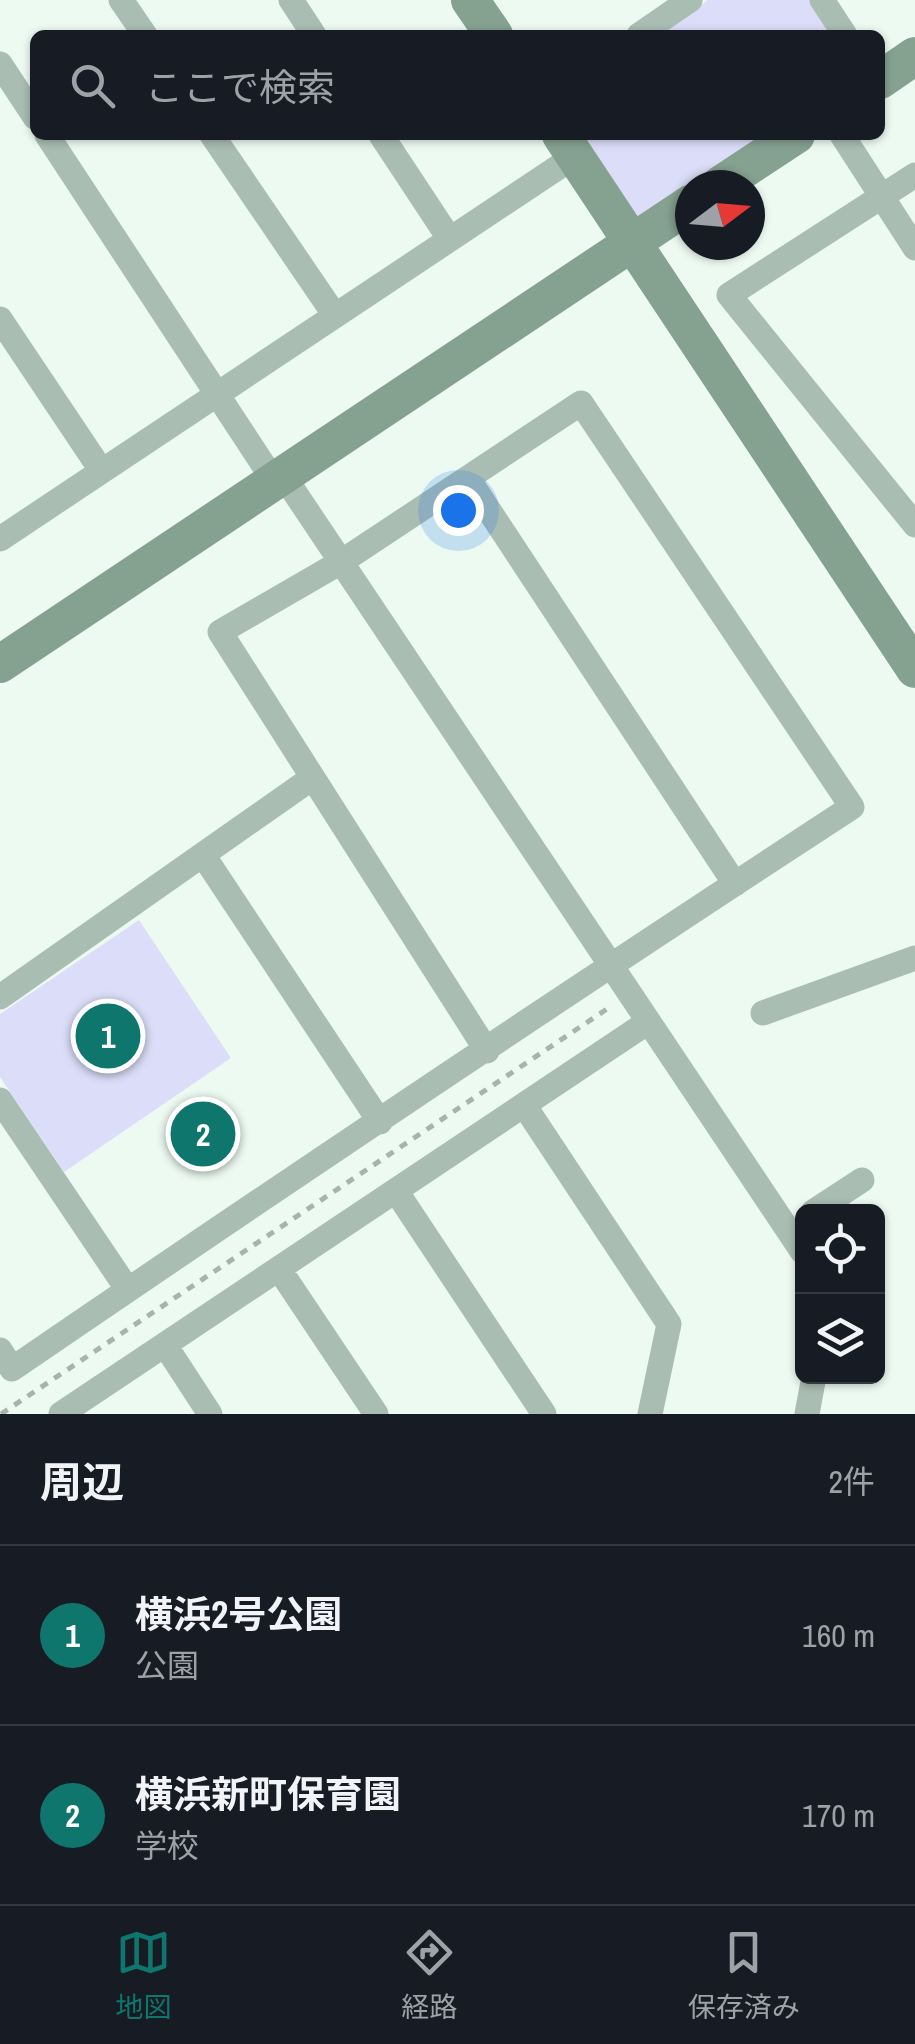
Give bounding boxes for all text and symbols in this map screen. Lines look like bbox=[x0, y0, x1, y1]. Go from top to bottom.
search box bbox=[30, 30, 885, 140]
icon: search bbox=[65, 58, 120, 113]
text: ここで検索 bbox=[145, 62, 335, 113]
north arrow bbox=[675, 170, 765, 260]
your location bbox=[433, 485, 484, 536]
pin: 1 bbox=[76, 998, 140, 1074]
pin: 2 bbox=[170, 1096, 236, 1172]
map controls bbox=[795, 1204, 885, 1384]
button: locate bbox=[795, 1204, 885, 1294]
button: layers bbox=[795, 1294, 885, 1384]
text: 周辺 bbox=[40, 1454, 124, 1510]
text: 2件 bbox=[828, 1460, 875, 1503]
text: 横浜2号公園 bbox=[135, 1589, 342, 1640]
text: 1 bbox=[65, 1614, 80, 1657]
text: 160 m bbox=[802, 1614, 875, 1657]
text: 公園 bbox=[135, 1644, 199, 1687]
text: 横浜新町保育園 bbox=[135, 1769, 401, 1820]
text: 2 bbox=[65, 1794, 80, 1837]
text: 170 m bbox=[802, 1794, 875, 1837]
text: 学校 bbox=[135, 1824, 199, 1867]
tab: 地図 bbox=[115, 1925, 171, 2026]
tab: 経路 bbox=[401, 1925, 458, 2026]
tab: 保存済み bbox=[688, 1925, 800, 2026]

